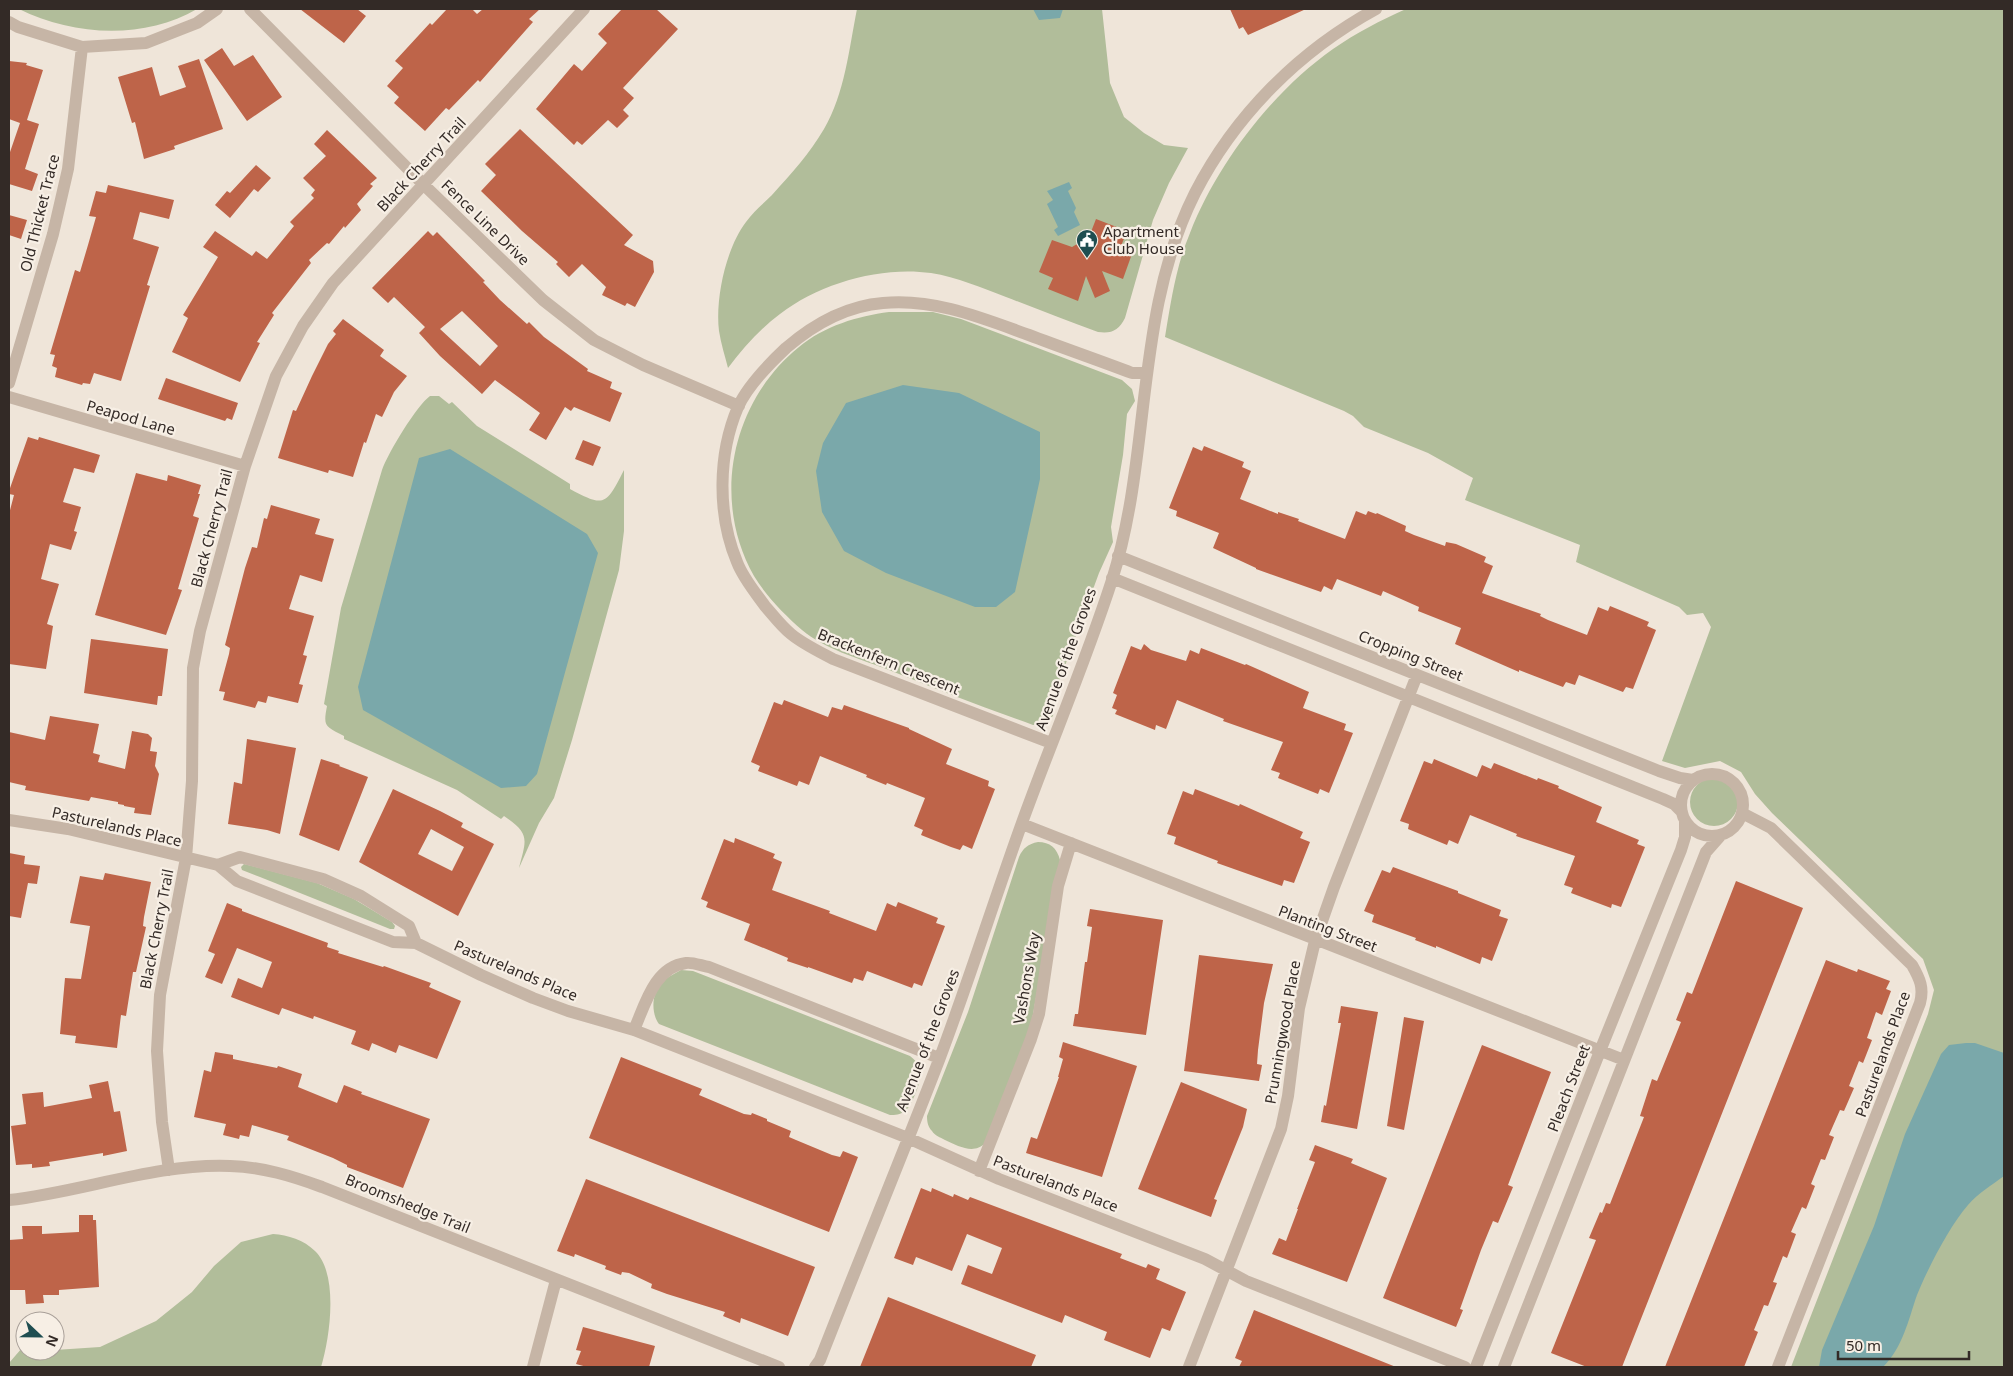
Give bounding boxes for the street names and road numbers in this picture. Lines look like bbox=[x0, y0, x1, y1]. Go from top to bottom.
street label: Black Cherry Trail bbox=[372, 113, 470, 215]
street label: Old Thicket Trace bbox=[15, 152, 63, 274]
street label: Fence Line Drive bbox=[438, 175, 534, 269]
street label: Peapod Lane bbox=[84, 395, 178, 439]
street label: Black Cherry Trail bbox=[186, 467, 236, 589]
street label: Avenue of the Groves bbox=[1030, 585, 1100, 733]
street label: Brackenfern Crescent bbox=[815, 623, 963, 699]
street label: Cropping Street bbox=[1356, 625, 1467, 685]
street label: Pasturelands Place bbox=[50, 801, 184, 851]
street label: Black Cherry Trail bbox=[135, 867, 177, 991]
street label: Planting Street bbox=[1276, 900, 1381, 956]
street label: Vashons Way bbox=[1008, 930, 1044, 1025]
street label: Pasturelands Place bbox=[451, 935, 581, 1005]
street label: Prunningwood Place bbox=[1260, 959, 1304, 1105]
street label: Avenue of the Groves bbox=[891, 966, 963, 1114]
street label: Pasturelands Place bbox=[1850, 988, 1914, 1120]
street label: Pleach Street bbox=[1542, 1041, 1594, 1135]
street label: Pasturelands Place bbox=[991, 1150, 1121, 1216]
street label: Broomshedge Trail bbox=[343, 1169, 473, 1237]

